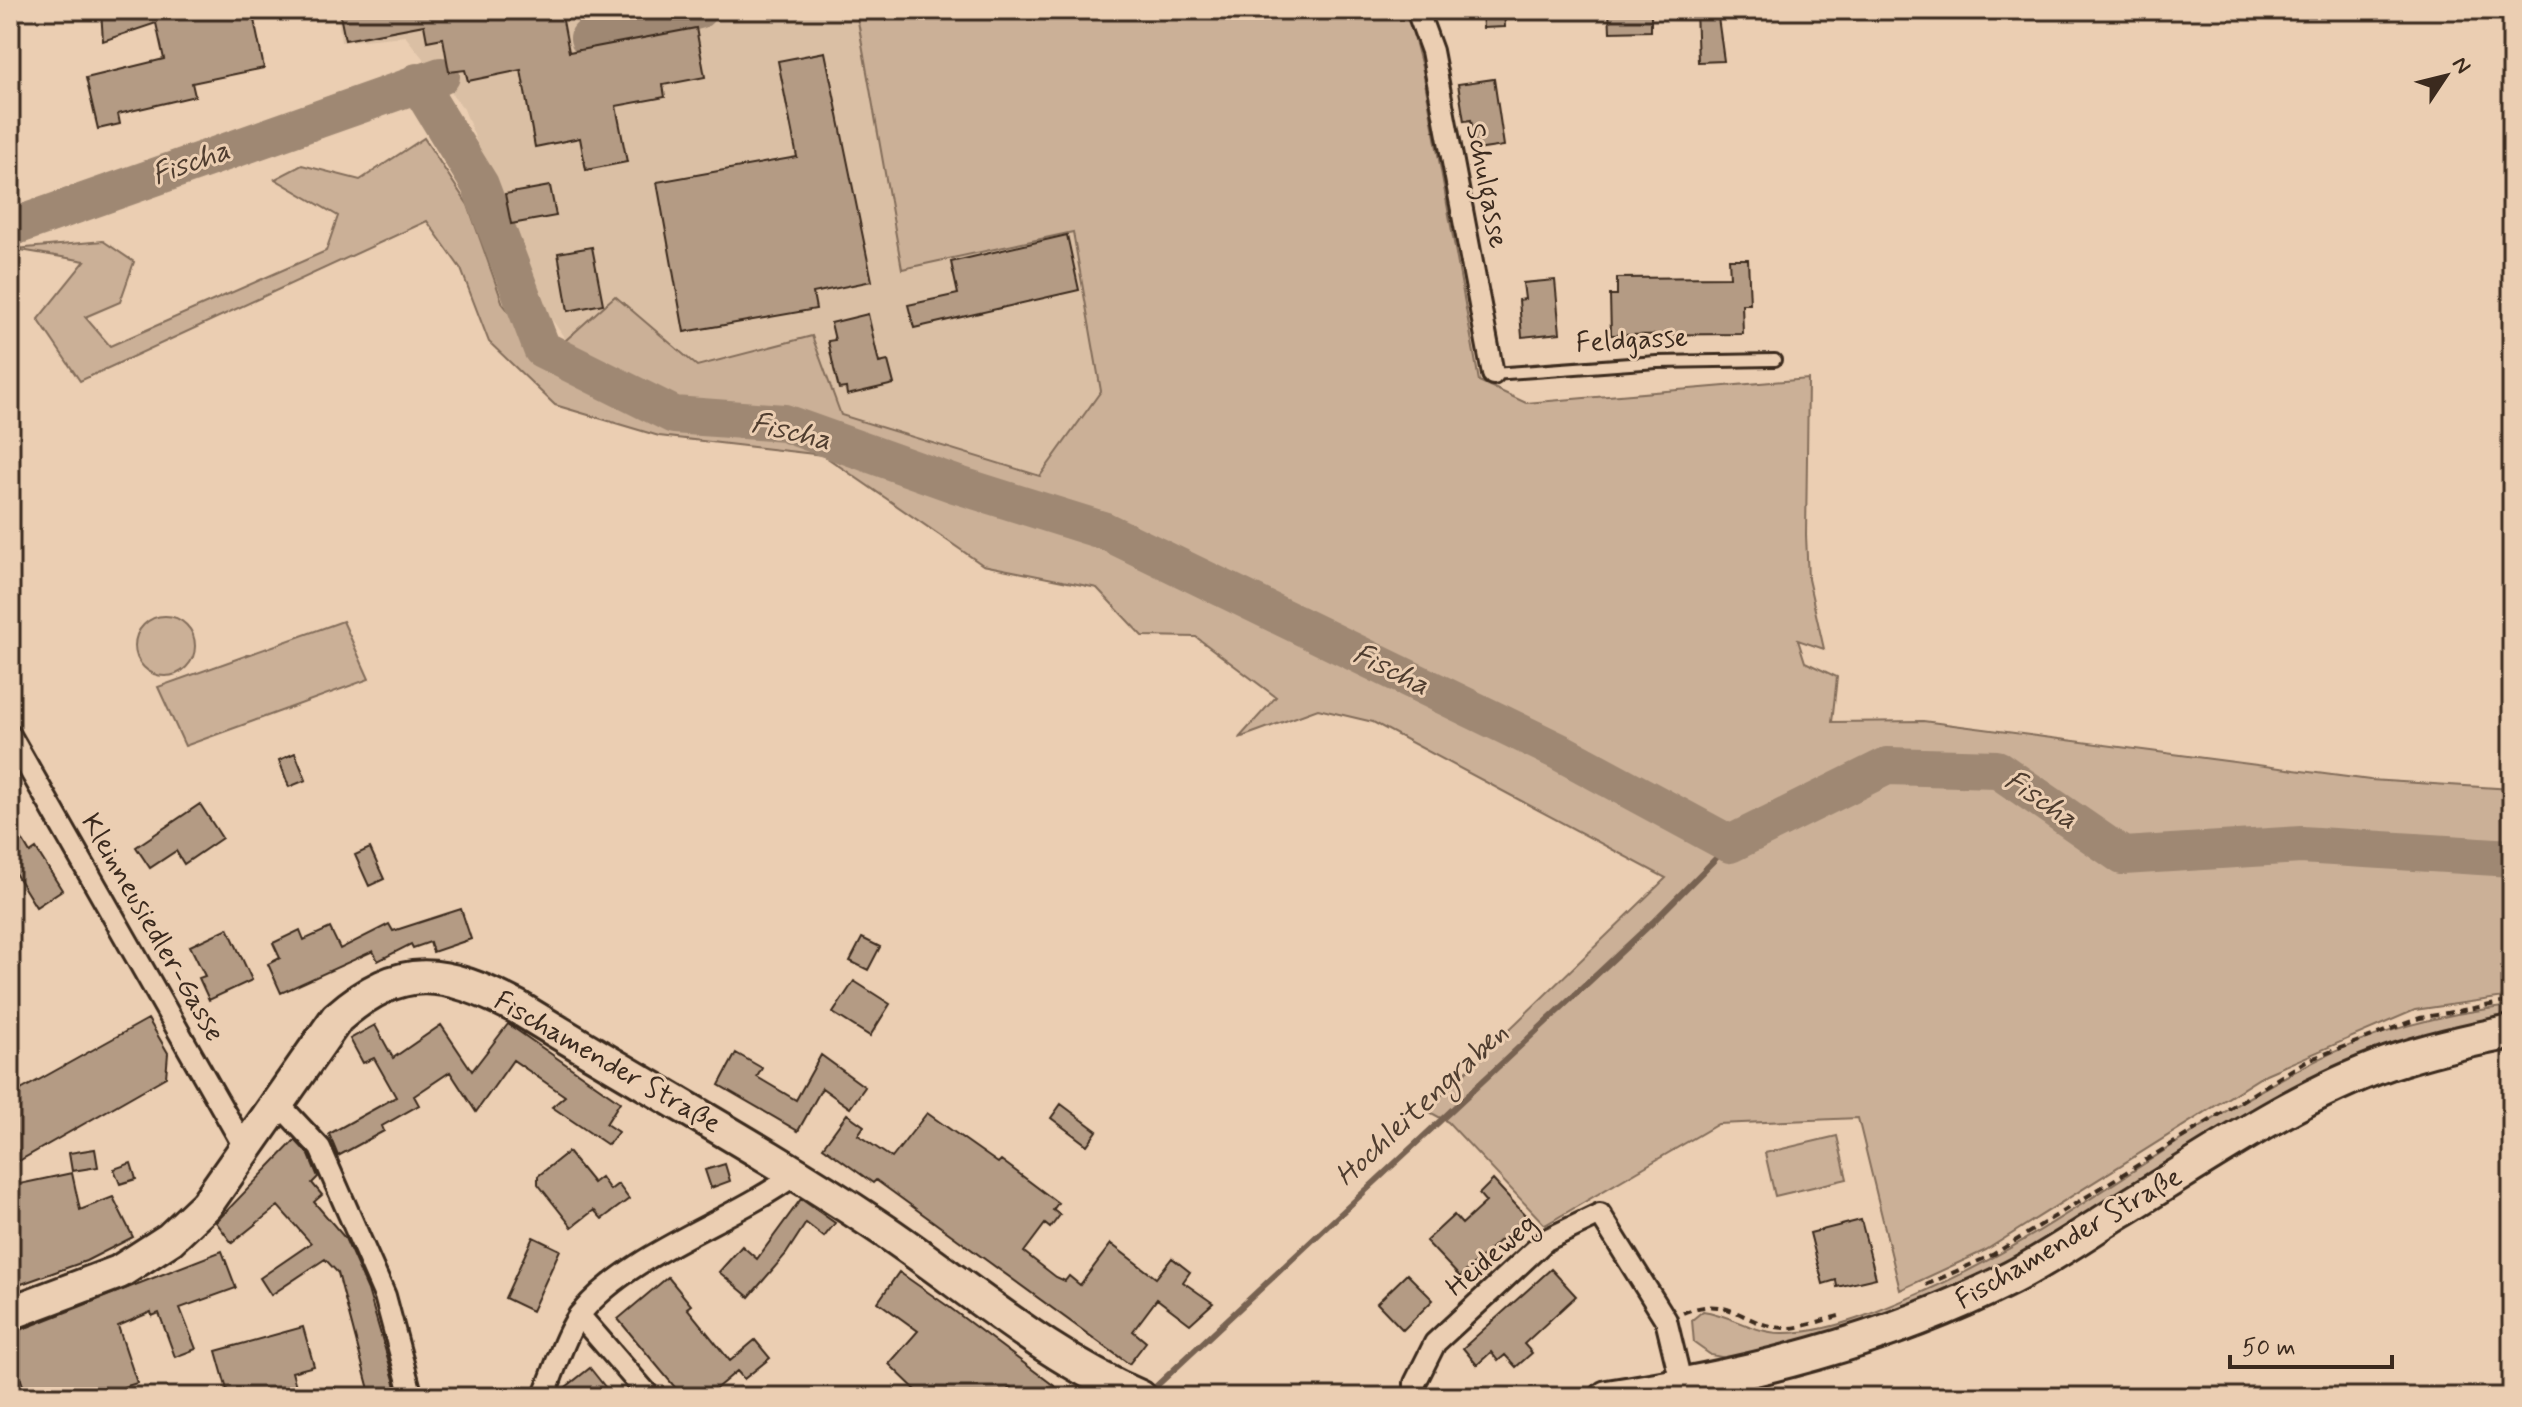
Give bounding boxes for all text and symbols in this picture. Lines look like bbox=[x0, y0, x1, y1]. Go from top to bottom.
north arrow bbox=[2406, 36, 2486, 116]
text: N bbox=[2445, 52, 2476, 80]
street label: Schulgasse bbox=[1453, 120, 1516, 252]
water label: Fischa bbox=[146, 131, 236, 195]
street label: Feldgasse bbox=[1575, 320, 1689, 362]
water label: Fischa bbox=[747, 404, 835, 460]
water label: Fischa bbox=[1346, 635, 1436, 705]
water label: Fischa bbox=[1997, 761, 2085, 839]
street label: Kleinneusiedler-Gasse bbox=[72, 807, 232, 1049]
street label: Fischamender Straße bbox=[487, 983, 727, 1143]
water label: Hochleitengraben bbox=[1327, 1014, 1519, 1198]
street label: Fischamender Straße bbox=[1949, 1159, 2189, 1319]
street label: Heideweg bbox=[1439, 1206, 1547, 1307]
scale bar bbox=[2230, 1319, 2392, 1369]
text: 50 m bbox=[2242, 1333, 2296, 1364]

